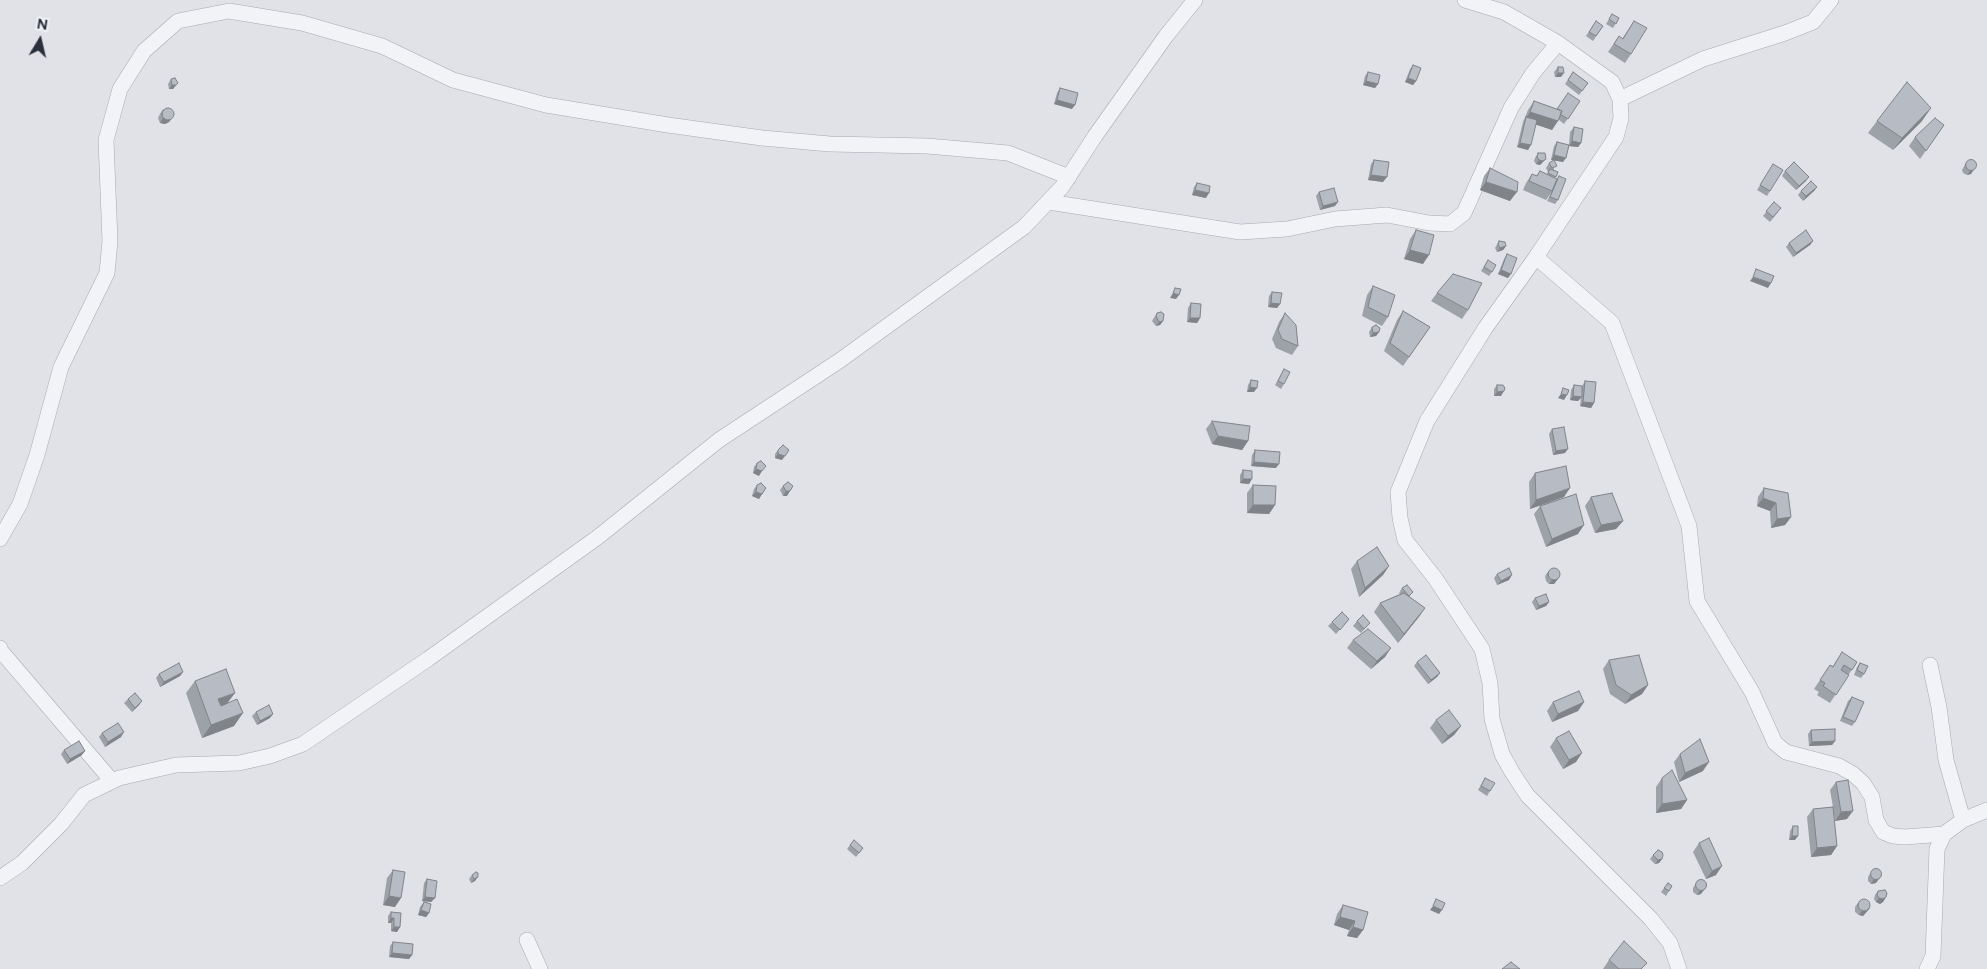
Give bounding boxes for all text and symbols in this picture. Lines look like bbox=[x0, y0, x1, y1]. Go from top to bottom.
north arrow bbox=[15, 15, 65, 65]
text: N bbox=[36, 15, 49, 34]

